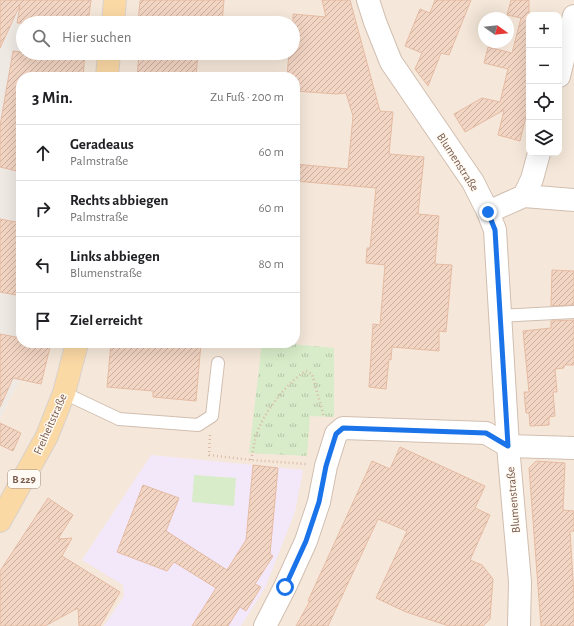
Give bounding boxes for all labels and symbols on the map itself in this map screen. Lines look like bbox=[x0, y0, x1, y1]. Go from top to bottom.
north arrow bbox=[478, 12, 514, 48]
street label: Blumenstraße bbox=[435, 131, 481, 193]
route end bbox=[479, 203, 497, 221]
street label: Freiheitstraße bbox=[31, 392, 69, 456]
street label: Blumenstraße bbox=[504, 466, 522, 534]
road number: B 229 bbox=[8, 470, 40, 488]
route start bbox=[276, 578, 294, 596]

